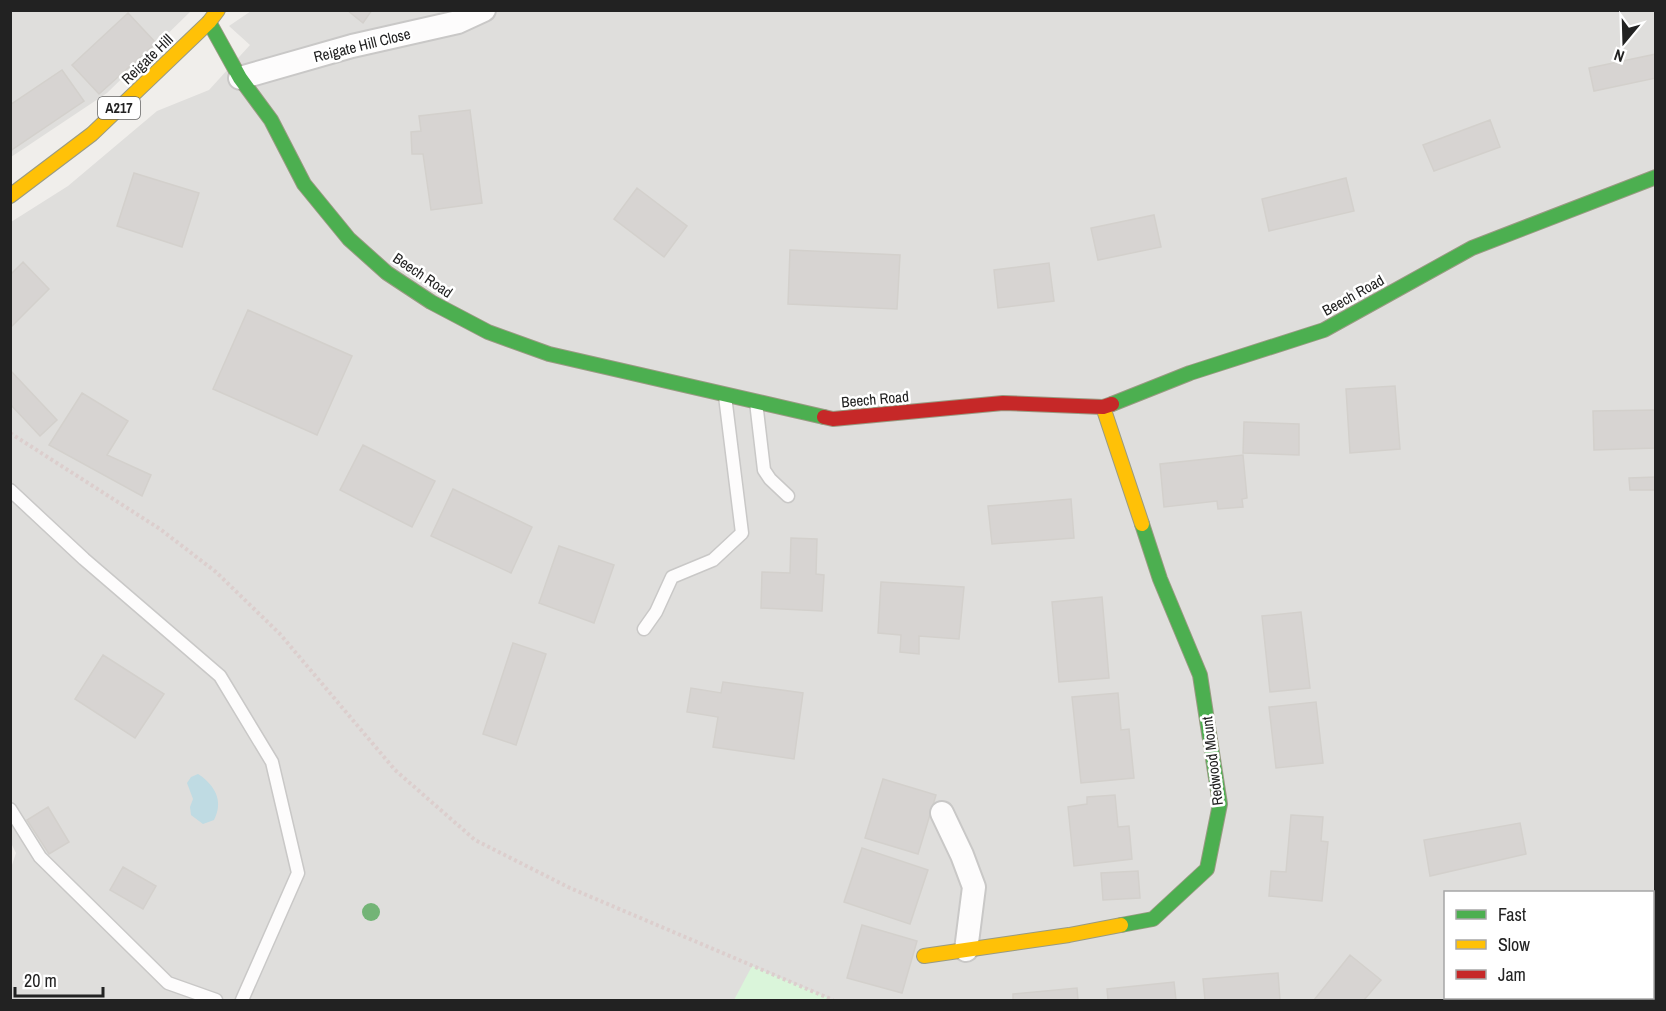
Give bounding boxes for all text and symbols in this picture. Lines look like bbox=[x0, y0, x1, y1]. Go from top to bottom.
north arrow bbox=[1594, 12, 1654, 72]
street label: Reigate Hill Close bbox=[311, 23, 413, 67]
street label: Reigate Hill bbox=[117, 29, 177, 89]
text: N bbox=[1611, 44, 1627, 68]
road number: A217 bbox=[98, 97, 140, 119]
street label: Beech Road bbox=[389, 247, 457, 303]
street label: Beech Road bbox=[1318, 269, 1388, 321]
street label: Beech Road bbox=[840, 386, 910, 412]
street label: Redwood Mount bbox=[1196, 715, 1228, 807]
legend bbox=[1444, 891, 1654, 999]
text: Fast bbox=[1498, 902, 1526, 927]
text: Slow bbox=[1498, 932, 1530, 957]
scale bar bbox=[15, 960, 104, 998]
text: Jam bbox=[1498, 962, 1526, 987]
text: 20 m bbox=[24, 968, 57, 993]

